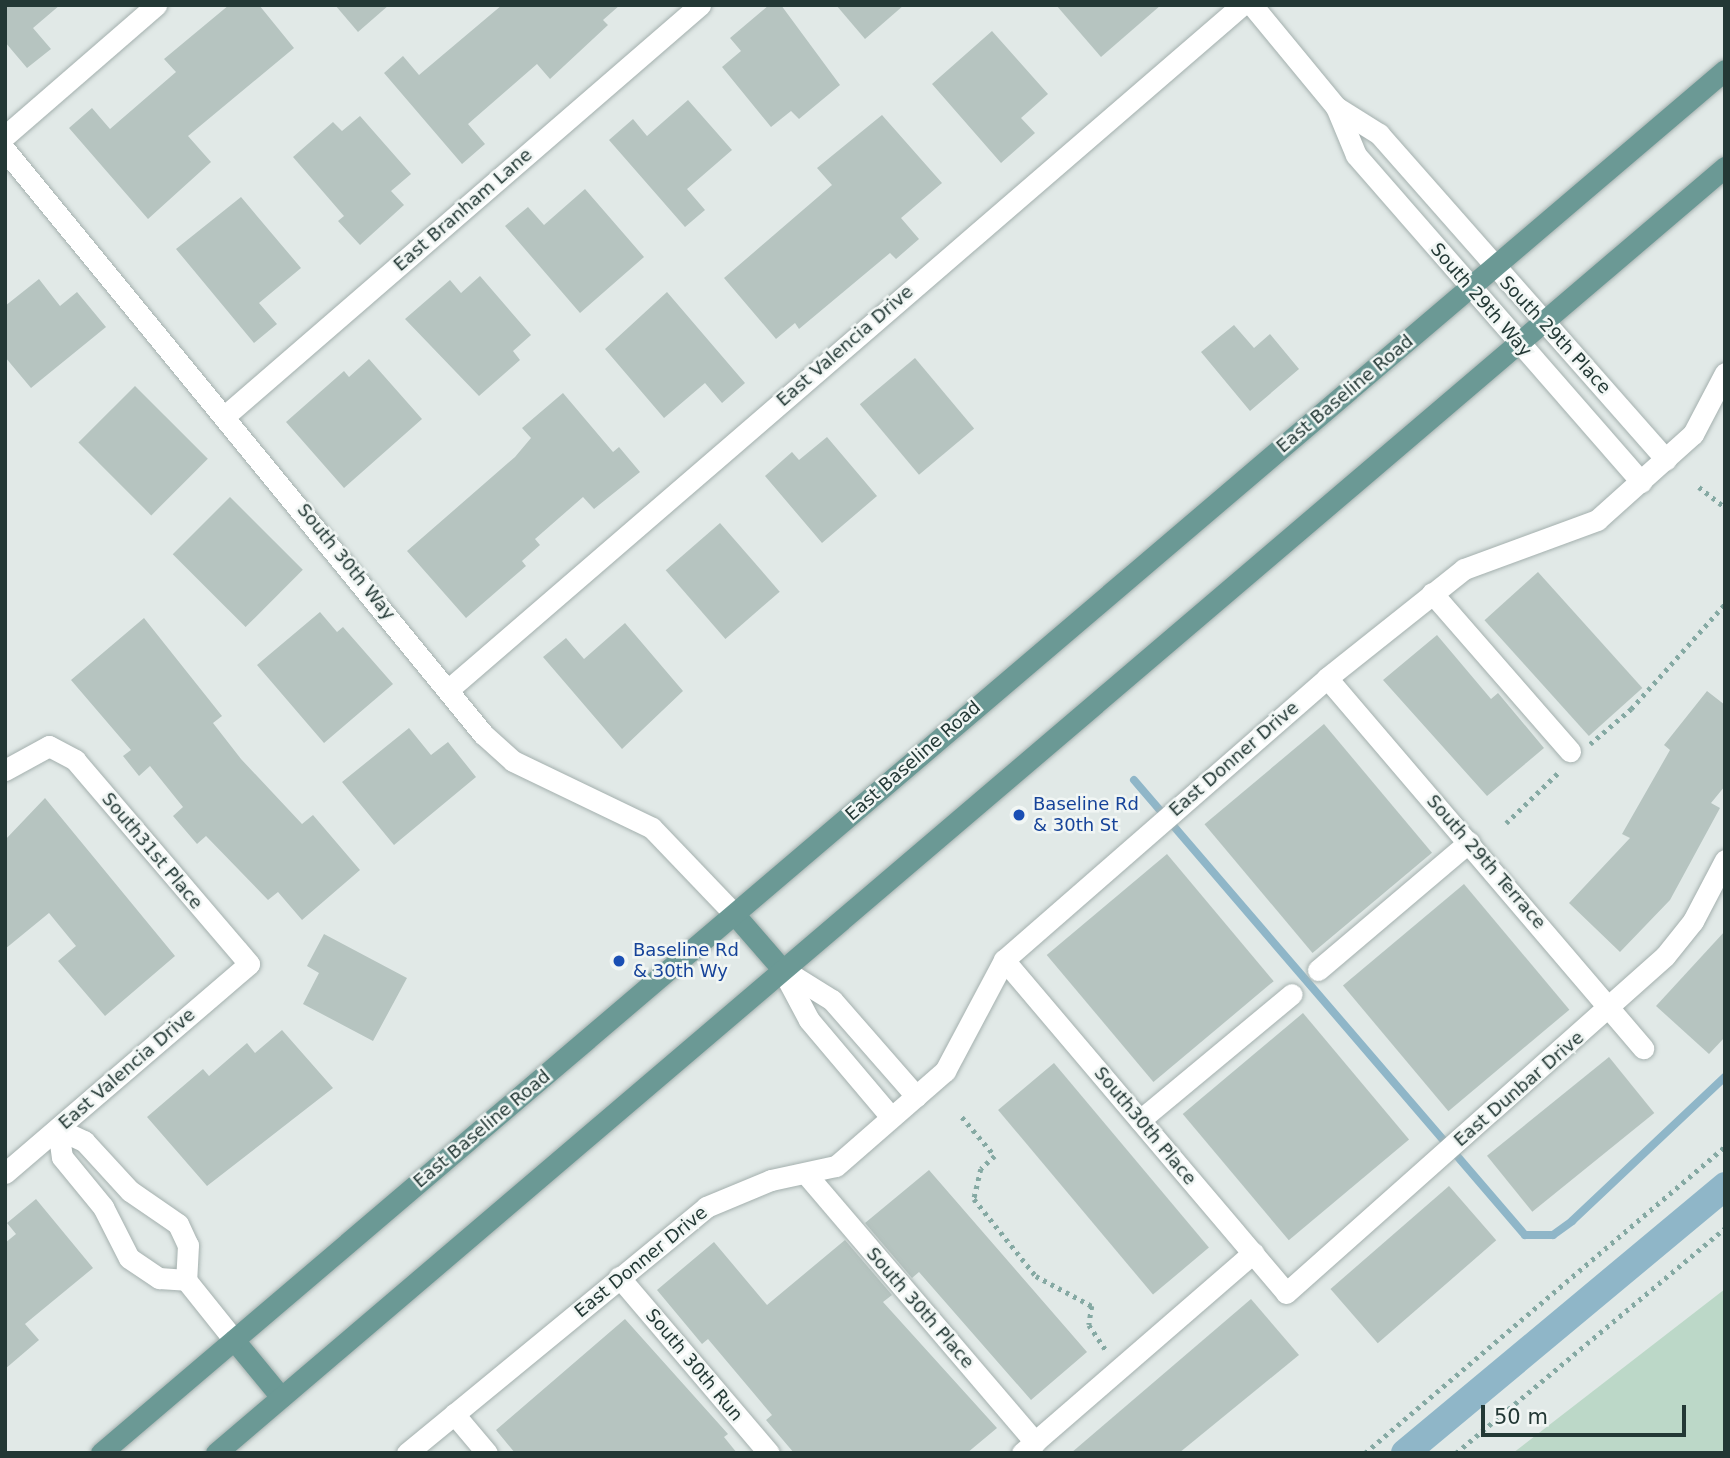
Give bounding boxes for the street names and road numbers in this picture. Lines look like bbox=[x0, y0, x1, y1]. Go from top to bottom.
street label: East Branham Lane bbox=[390, 144, 536, 276]
street label: South 29th Way bbox=[1426, 239, 1536, 361]
street label: South 29th Place bbox=[1495, 272, 1615, 398]
street label: East Valencia Drive bbox=[772, 281, 918, 411]
street label: East Baseline Road bbox=[1272, 331, 1418, 457]
street label: South 30th Way bbox=[292, 499, 400, 625]
street label: East Baseline Road bbox=[841, 697, 985, 825]
street label: East Donner Drive bbox=[1165, 697, 1303, 821]
street label: South31st Place bbox=[97, 788, 207, 914]
street label: South 29th Terrace bbox=[1422, 791, 1550, 933]
street label: East Valencia Drive bbox=[54, 1004, 200, 1134]
street label: East Dunbar Drive bbox=[1450, 1027, 1588, 1151]
street label: South30th Place bbox=[1089, 1063, 1201, 1189]
street label: East Baseline Road bbox=[409, 1066, 555, 1192]
street label: East Donner Drive bbox=[570, 1202, 712, 1322]
street label: South 30th Place bbox=[862, 1243, 978, 1373]
street label: South 30th Run bbox=[641, 1305, 747, 1425]

